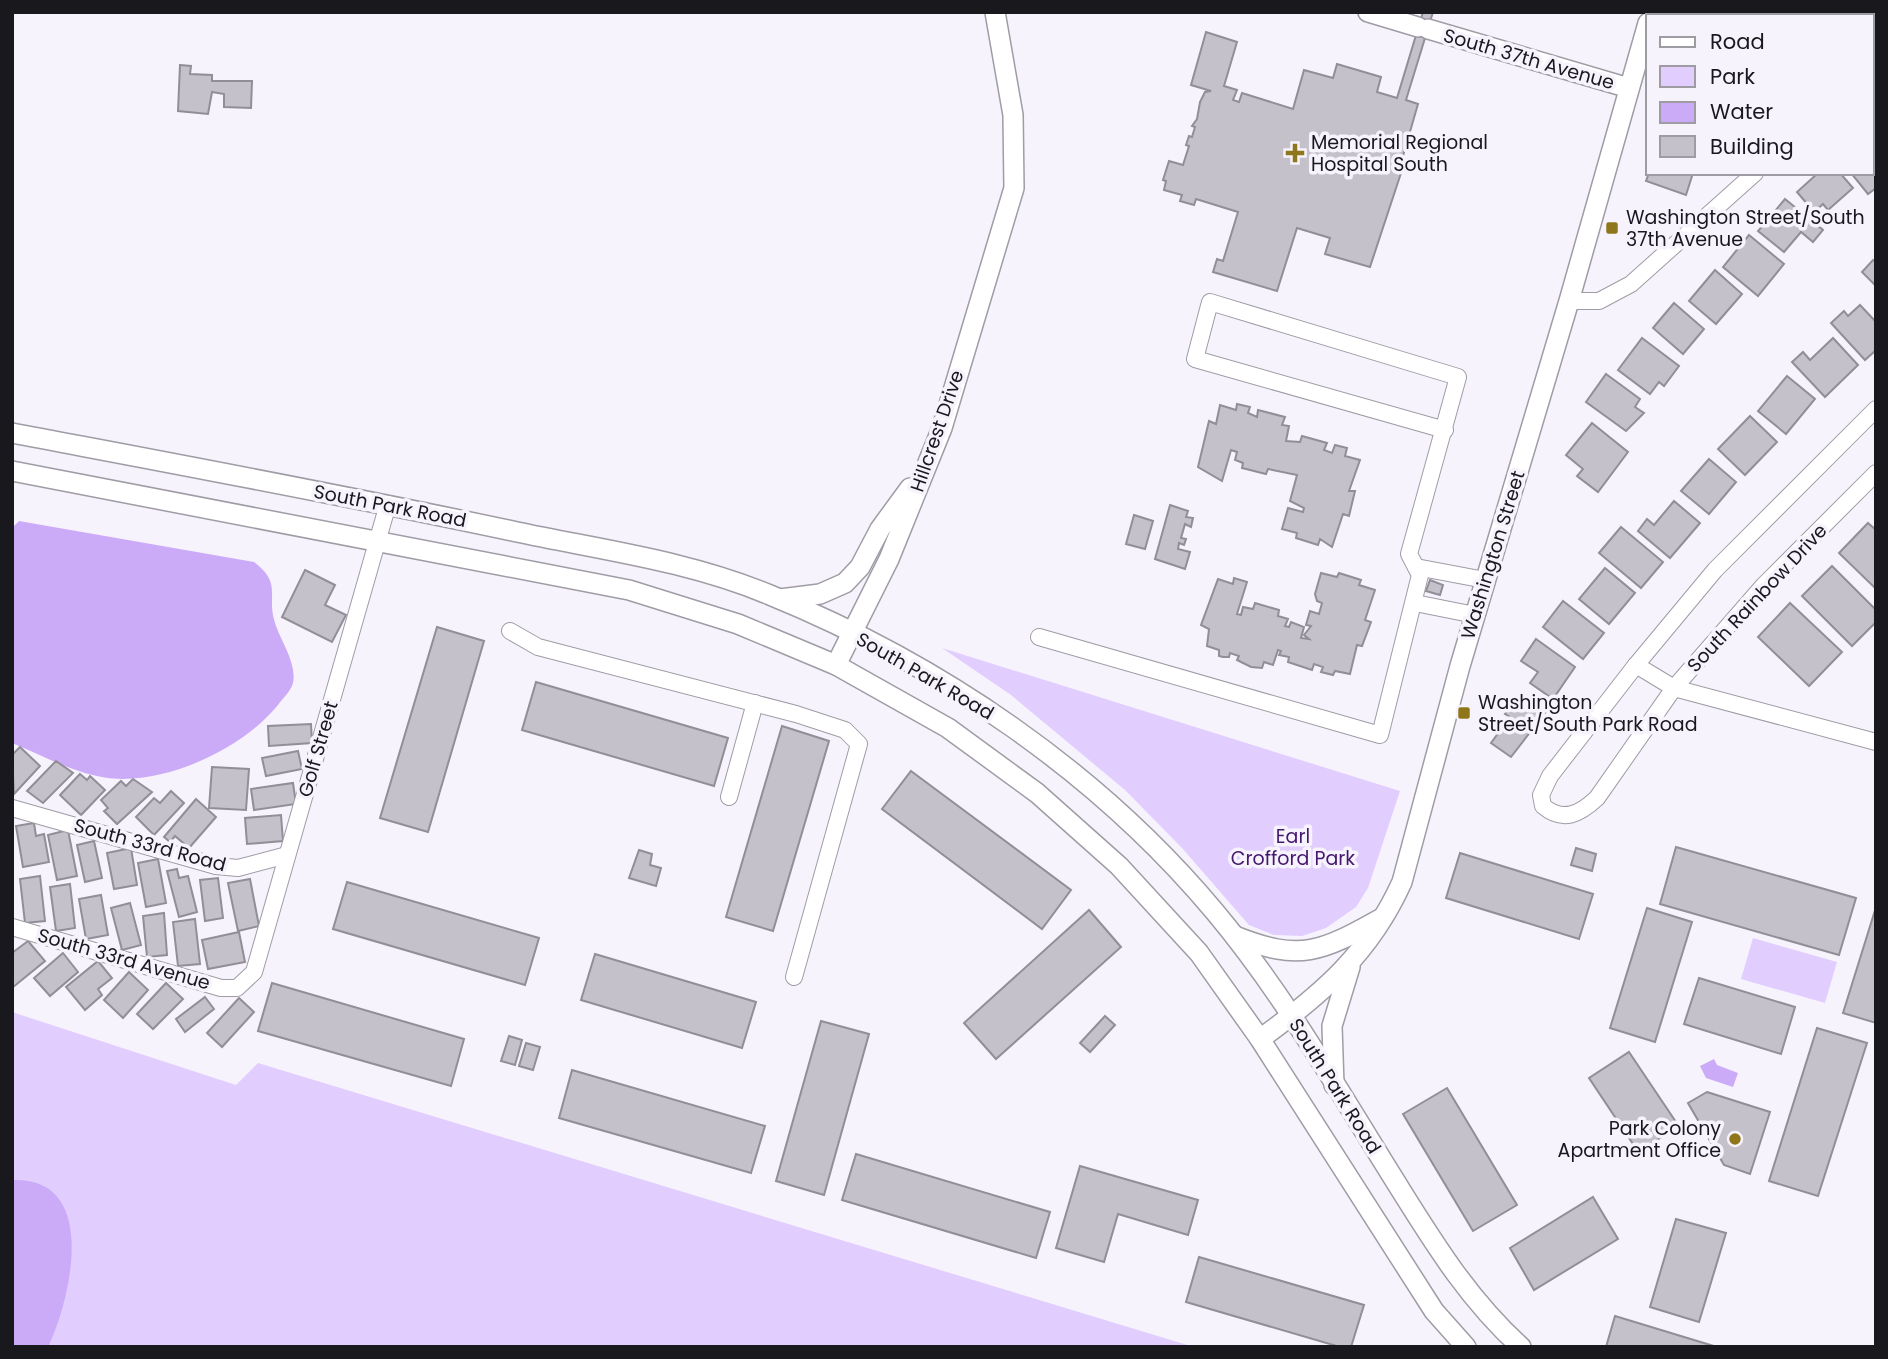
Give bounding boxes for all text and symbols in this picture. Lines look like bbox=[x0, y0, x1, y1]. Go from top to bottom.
legend bbox=[1646, 14, 1874, 175]
street label: South 37th Avenue bbox=[1440, 22, 1618, 96]
text: Road bbox=[1710, 27, 1765, 56]
text: Park bbox=[1710, 62, 1755, 91]
text: Water bbox=[1710, 97, 1773, 126]
place label: Memorial Regional Hospital South bbox=[1311, 129, 1488, 178]
text: Building bbox=[1710, 132, 1794, 161]
marker: Memorial Regional Hospital South bbox=[1285, 143, 1305, 163]
place label: Washington Street/South 37th Avenue bbox=[1626, 204, 1865, 253]
marker: Washington Street/South 37th Avenue bbox=[1604, 220, 1620, 236]
street label: Hillcrest Drive bbox=[904, 367, 970, 495]
street label: Washington Street bbox=[1454, 467, 1532, 643]
street label: South Park Road bbox=[311, 478, 469, 534]
street label: South Rainbow Drive bbox=[1681, 518, 1833, 678]
street label: South Park Road bbox=[851, 626, 999, 726]
place label: Washington Street/South Park Road bbox=[1478, 689, 1698, 738]
street label: Golf Street bbox=[291, 698, 345, 800]
marker: Washington Street/South Park Road bbox=[1456, 705, 1472, 721]
street label: South 33rd Road bbox=[71, 812, 229, 878]
park label: Earl Crofford Park bbox=[1231, 823, 1355, 872]
street label: South 33rd Avenue bbox=[35, 921, 213, 997]
street label: South Park Road bbox=[1283, 1013, 1387, 1159]
place label: Park Colony Apartment Office bbox=[1558, 1115, 1721, 1164]
marker: Park Colony Apartment Office bbox=[1727, 1131, 1743, 1147]

